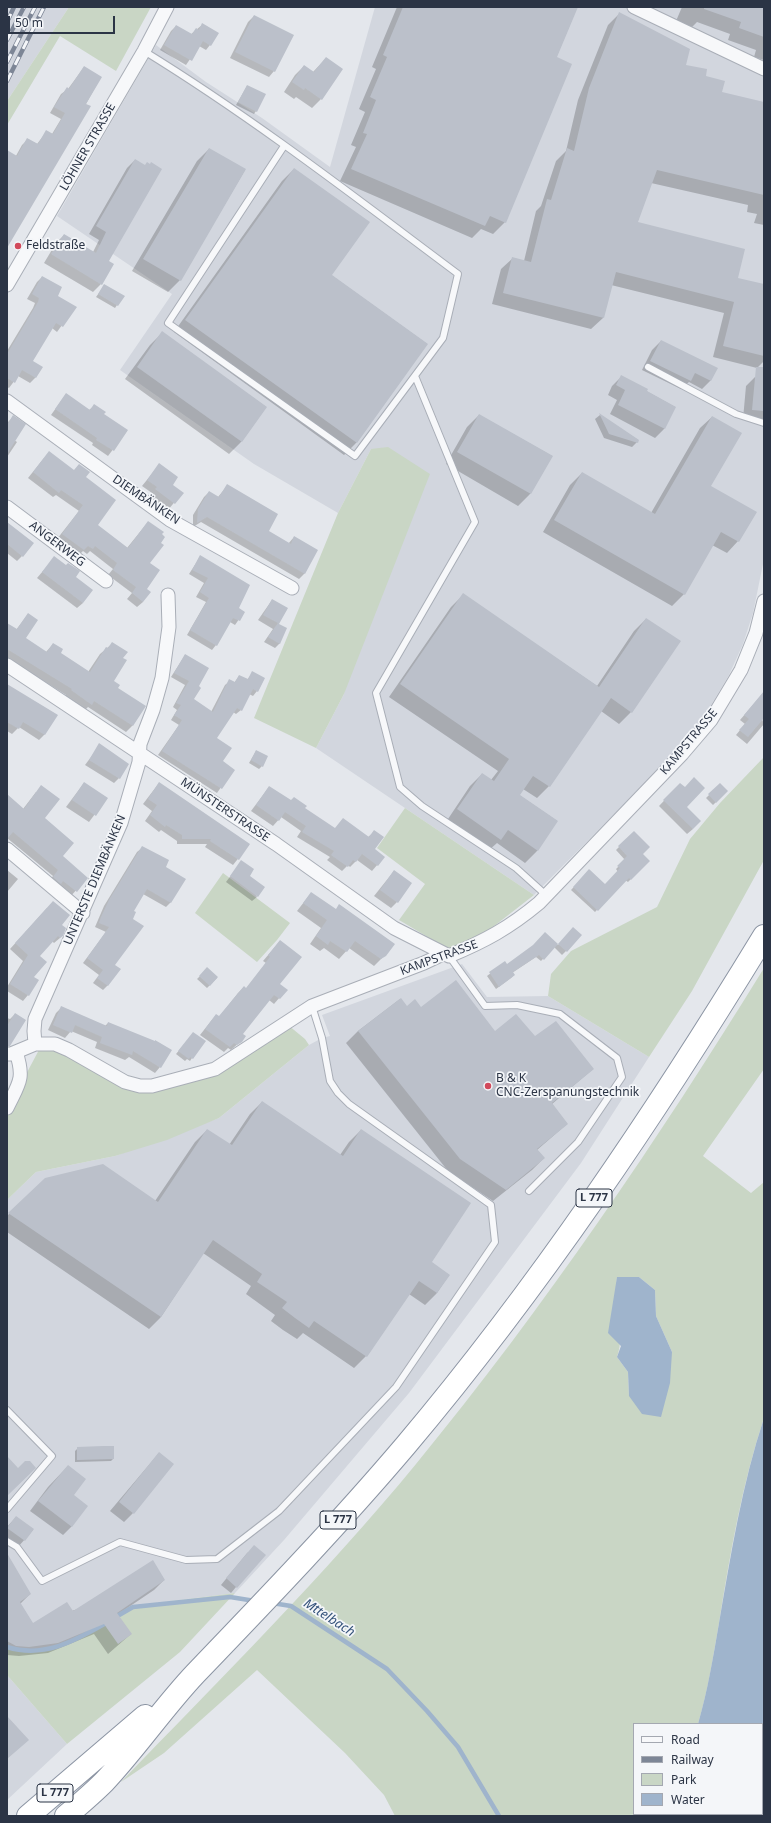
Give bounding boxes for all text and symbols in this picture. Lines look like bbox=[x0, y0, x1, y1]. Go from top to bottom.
scale bar bbox=[10, 8, 117, 34]
text: 50 m bbox=[15, 14, 43, 31]
street label: LÖHNER STRASSE bbox=[57, 101, 119, 193]
place label: Feldstraße bbox=[26, 239, 85, 253]
marker: Feldstraße bbox=[13, 241, 23, 251]
street label: DIEMBÄNKEN bbox=[110, 472, 182, 528]
street label: ANGERWEG bbox=[26, 518, 88, 570]
street label: KAMPSTRASSE bbox=[657, 706, 721, 778]
street label: MÜNSTERSTRASSE bbox=[178, 775, 272, 845]
street label: UNTERSTE DIEMBÄNKEN bbox=[61, 813, 129, 947]
street label: KAMPSTRASSE bbox=[398, 937, 480, 979]
place label: B & K CNC-Zerspanungstechnik bbox=[496, 1072, 639, 1100]
marker: B & K CNC-Zerspanungstechnik bbox=[483, 1081, 493, 1091]
road number: L 777 bbox=[576, 1189, 612, 1207]
road number: L 777 bbox=[320, 1511, 356, 1529]
water label: Mttelbach bbox=[301, 1596, 357, 1640]
legend bbox=[633, 1723, 763, 1815]
text: Road bbox=[671, 1731, 700, 1748]
text: Railway bbox=[671, 1751, 714, 1768]
text: Park bbox=[671, 1771, 696, 1788]
road number: L 777 bbox=[37, 1784, 73, 1802]
text: Water bbox=[671, 1791, 705, 1808]

